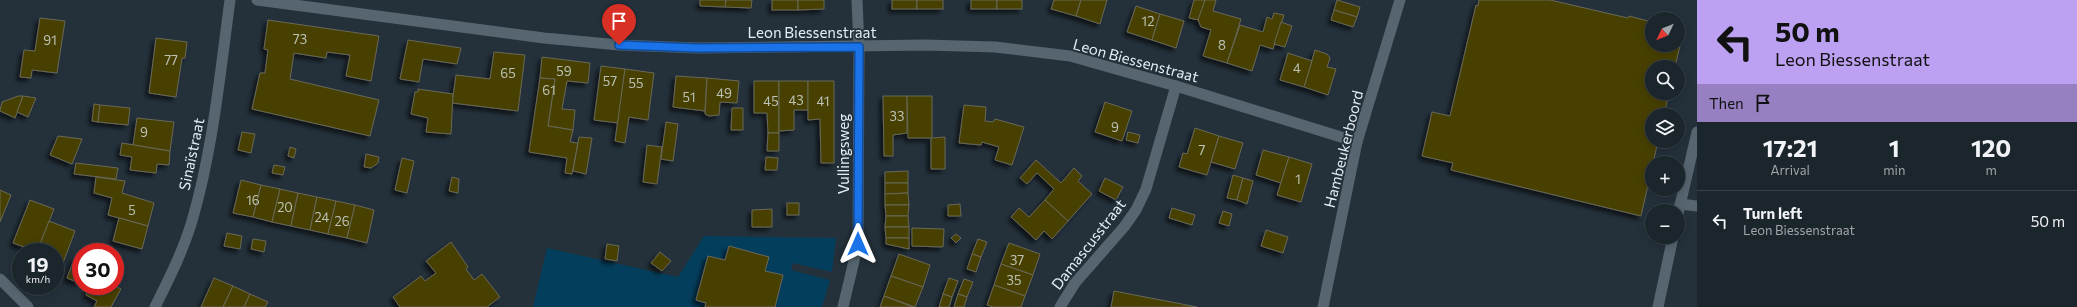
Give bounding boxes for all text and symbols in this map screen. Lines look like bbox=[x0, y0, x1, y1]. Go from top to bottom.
pin bbox=[602, 4, 636, 45]
icon: arrive bbox=[608, 10, 630, 32]
north arrow bbox=[1645, 12, 1685, 52]
map controls bbox=[1645, 12, 1685, 244]
house number: 12 bbox=[1142, 13, 1154, 29]
text: 50 m bbox=[1775, 14, 1840, 48]
icon: left bbox=[1709, 16, 1761, 68]
street label: Leon Biessenstraat bbox=[747, 23, 877, 41]
house number: 73 bbox=[293, 31, 307, 47]
house number: 91 bbox=[43, 32, 57, 48]
street label: Leon Biessenstraat bbox=[1071, 35, 1201, 85]
house number: 8 bbox=[1218, 37, 1226, 53]
text: Leon Biessenstraat bbox=[1775, 48, 1930, 70]
house number: 77 bbox=[164, 52, 178, 68]
house number: 4 bbox=[1293, 60, 1301, 76]
button: search bbox=[1645, 60, 1685, 100]
house number: 59 bbox=[556, 63, 572, 79]
house number: 65 bbox=[500, 65, 516, 81]
house number: 57 bbox=[603, 73, 617, 89]
house number: 55 bbox=[629, 75, 643, 91]
house number: 61 bbox=[542, 82, 556, 98]
house number: 49 bbox=[716, 85, 732, 101]
street label: Hambeukerboord bbox=[1320, 88, 1366, 210]
house number: 51 bbox=[682, 89, 696, 105]
house number: 43 bbox=[788, 92, 804, 108]
icon: arrive bbox=[1752, 92, 1774, 114]
house number: 45 bbox=[763, 93, 779, 109]
house number: 41 bbox=[817, 93, 829, 109]
text: Then bbox=[1709, 94, 1744, 112]
house number: 33 bbox=[890, 108, 904, 124]
button: layers bbox=[1645, 108, 1685, 148]
street label: Vullingsweg bbox=[834, 114, 852, 194]
street label: Sinaïstraat bbox=[175, 116, 207, 192]
house number: 9 bbox=[1111, 119, 1119, 135]
house number: 9 bbox=[140, 124, 148, 140]
text: 17:21 bbox=[1763, 133, 1818, 162]
text: 1 bbox=[1889, 133, 1900, 162]
text: 120 bbox=[1971, 133, 2011, 162]
house number: 7 bbox=[1199, 142, 1206, 158]
button: + bbox=[1645, 156, 1685, 196]
text: Arrival bbox=[1770, 162, 1810, 178]
text: min bbox=[1883, 162, 1905, 178]
text: m bbox=[1985, 162, 1997, 178]
house number: 1 bbox=[1295, 171, 1301, 187]
house number: 16 bbox=[246, 192, 260, 208]
street label: Damascusstraat bbox=[1047, 195, 1129, 293]
house number: 20 bbox=[277, 199, 293, 215]
house number: 5 bbox=[128, 202, 136, 218]
button: − bbox=[1645, 204, 1685, 244]
text: Turn left bbox=[1743, 204, 1802, 222]
house number: 24 bbox=[315, 209, 330, 225]
icon: left bbox=[1709, 210, 1731, 232]
text: 50 m bbox=[2031, 212, 2065, 230]
house number: 26 bbox=[334, 213, 350, 229]
text: Leon Biessenstraat bbox=[1743, 222, 1855, 238]
position arrow bbox=[837, 223, 879, 265]
speed limit sign: 30 bbox=[72, 243, 124, 295]
text: 19 bbox=[27, 252, 49, 276]
house number: 37 bbox=[1010, 252, 1024, 268]
house number: 35 bbox=[1007, 272, 1021, 288]
text: km/h bbox=[26, 273, 50, 285]

